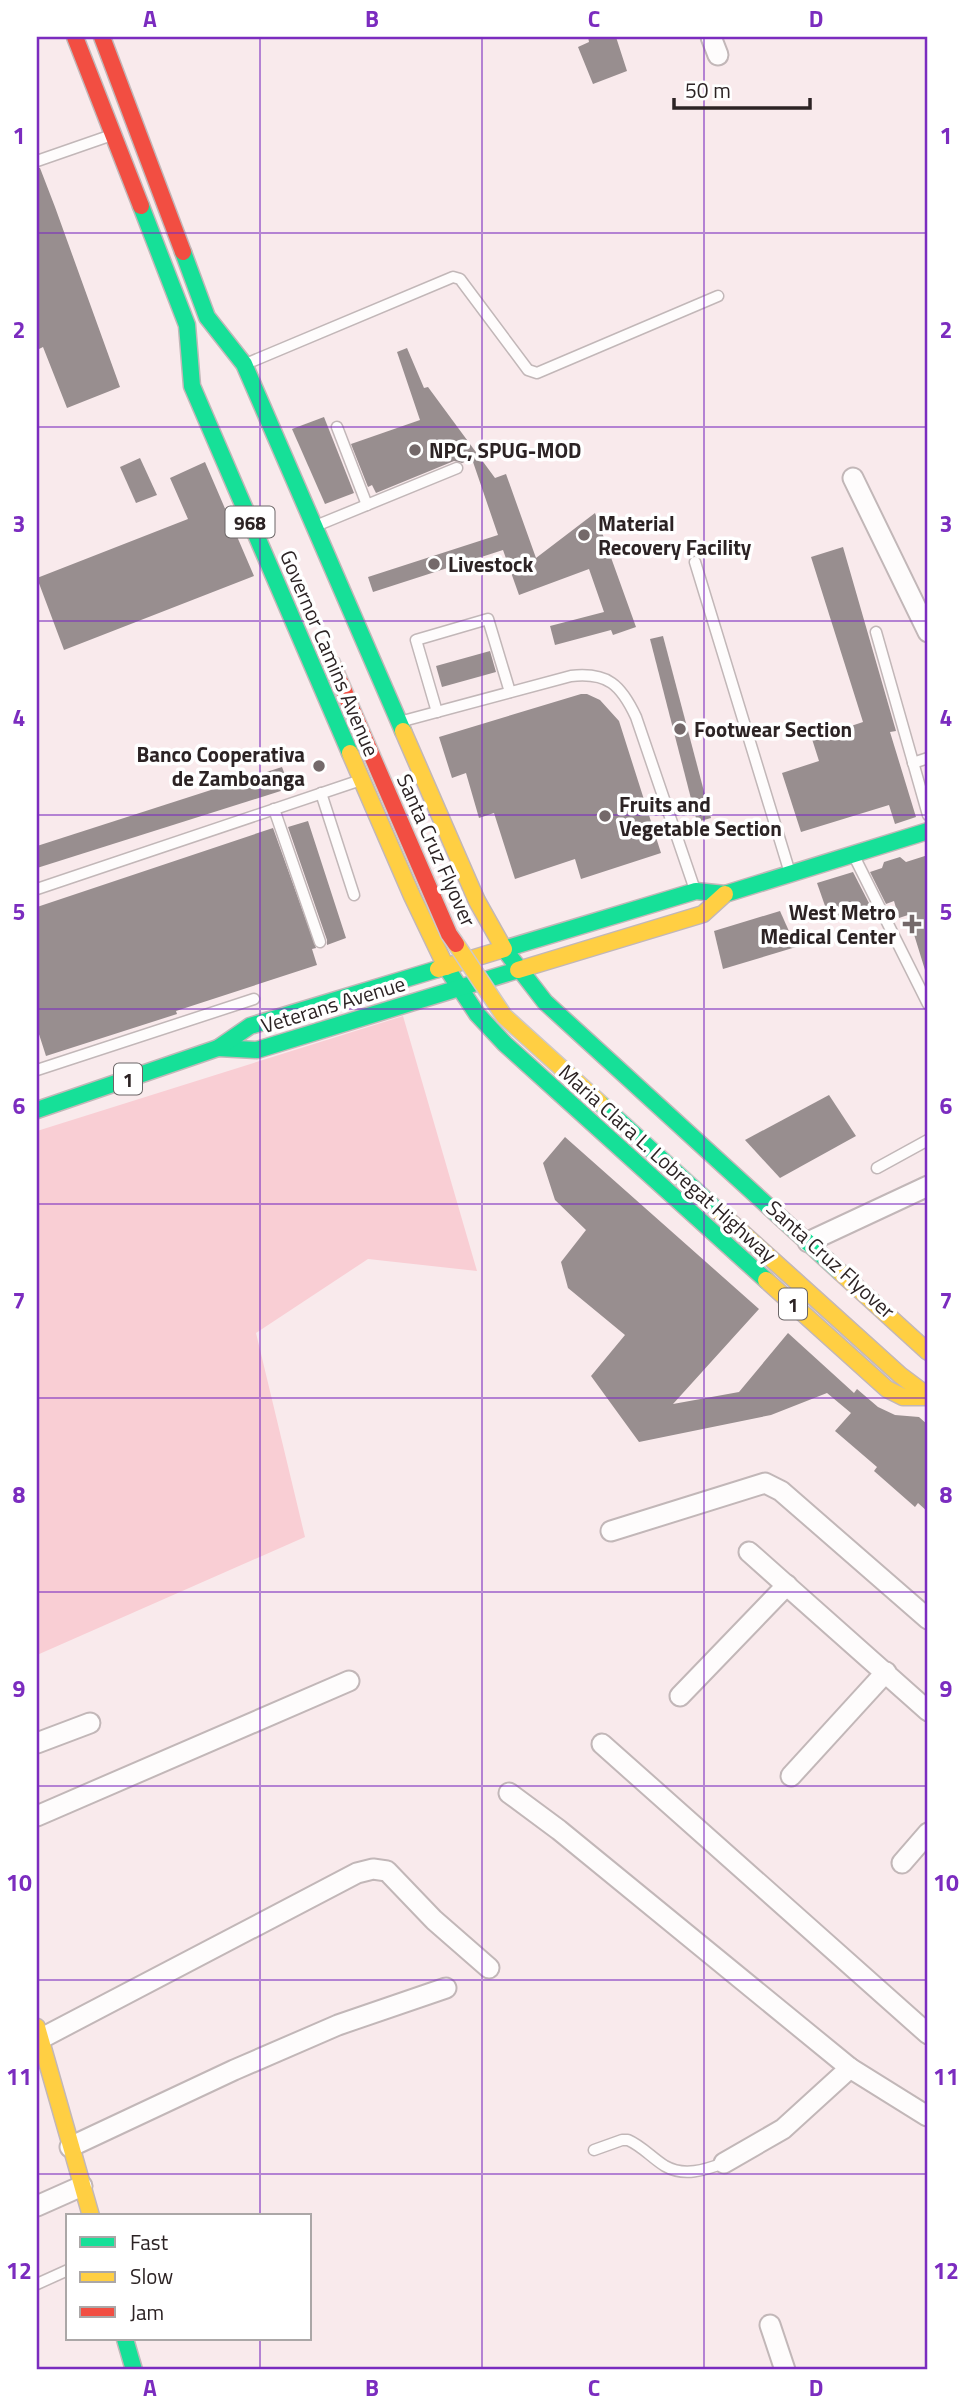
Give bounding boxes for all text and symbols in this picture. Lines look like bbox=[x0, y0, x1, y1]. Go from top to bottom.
text: A bbox=[143, 1, 157, 36]
text: B bbox=[365, 1, 379, 36]
text: C bbox=[588, 1, 600, 36]
text: D bbox=[809, 1, 823, 36]
scale bar bbox=[674, 66, 811, 110]
text: 50 m bbox=[685, 74, 731, 106]
text: 1 bbox=[13, 118, 25, 153]
text: 1 bbox=[940, 118, 952, 153]
text: 2 bbox=[13, 312, 25, 347]
text: 2 bbox=[940, 312, 952, 347]
place label: NPC, SPUG-MOD bbox=[429, 434, 582, 466]
marker: NPC, SPUG-MOD bbox=[407, 442, 423, 458]
text: 3 bbox=[13, 506, 25, 541]
road number: 968 bbox=[226, 506, 274, 538]
text: 3 bbox=[940, 506, 952, 541]
place label: Material Recovery Facility bbox=[598, 507, 752, 563]
marker: Material Recovery Facility bbox=[576, 527, 592, 543]
street label: Governor Camins Avenue bbox=[272, 545, 388, 761]
place label: Livestock bbox=[448, 548, 533, 580]
marker: Livestock bbox=[426, 556, 442, 572]
text: 4 bbox=[13, 700, 25, 735]
text: 4 bbox=[940, 700, 952, 735]
place label: Footwear Section bbox=[694, 713, 852, 745]
marker: Footwear Section bbox=[672, 721, 688, 737]
place label: Banco Cooperativa de Zamboanga bbox=[136, 738, 305, 794]
marker: Banco Cooperativa de Zamboanga bbox=[311, 758, 327, 774]
street label: Santa Cruz Flyover bbox=[389, 769, 485, 931]
place label: Fruits and Vegetable Section bbox=[619, 788, 782, 844]
marker: Fruits and Vegetable Section bbox=[597, 808, 613, 824]
text: 5 bbox=[13, 894, 25, 929]
text: 5 bbox=[940, 894, 952, 929]
place label: West Metro Medical Center bbox=[760, 896, 896, 952]
marker: West Metro Medical Center bbox=[902, 914, 922, 934]
street label: Veterans Avenue bbox=[257, 967, 409, 1041]
street label: Maria Clara L. Lobregat Highway bbox=[552, 1056, 784, 1270]
road number: 1 bbox=[114, 1064, 142, 1094]
text: 6 bbox=[13, 1088, 26, 1123]
text: 6 bbox=[940, 1088, 953, 1123]
street label: Santa Cruz Flyover bbox=[759, 1192, 903, 1326]
text: 7 bbox=[13, 1283, 25, 1318]
text: 7 bbox=[940, 1283, 952, 1318]
road number: 1 bbox=[779, 1288, 807, 1320]
text: 8 bbox=[13, 1477, 26, 1512]
text: 8 bbox=[940, 1477, 953, 1512]
text: 9 bbox=[13, 1671, 26, 1706]
text: 9 bbox=[940, 1671, 953, 1706]
text: 10 bbox=[6, 1865, 32, 1900]
text: 10 bbox=[933, 1865, 959, 1900]
text: 11 bbox=[6, 2059, 32, 2094]
text: 11 bbox=[933, 2059, 959, 2094]
legend bbox=[66, 2214, 312, 2340]
text: Fast bbox=[130, 2226, 169, 2258]
text: 12 bbox=[6, 2253, 32, 2288]
text: 12 bbox=[933, 2253, 959, 2288]
text: Slow bbox=[130, 2260, 173, 2292]
text: Jam bbox=[130, 2296, 164, 2328]
text: A bbox=[143, 2370, 157, 2405]
text: B bbox=[365, 2370, 379, 2405]
text: C bbox=[588, 2370, 600, 2405]
text: D bbox=[809, 2370, 823, 2405]

